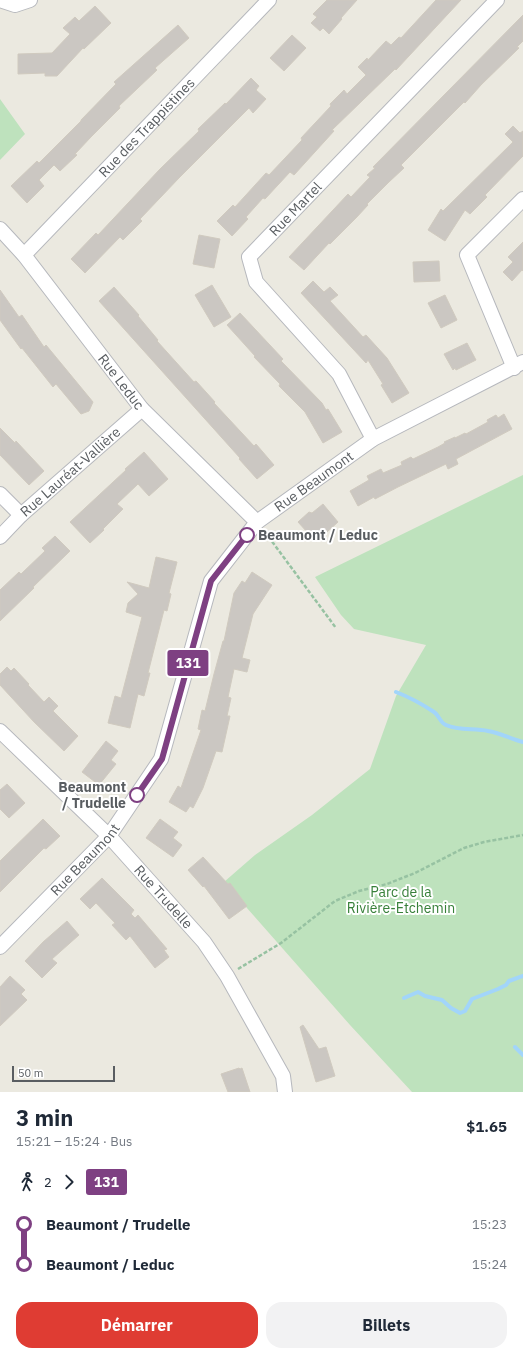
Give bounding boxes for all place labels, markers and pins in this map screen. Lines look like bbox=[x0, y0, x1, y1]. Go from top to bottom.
place label: Beaumont / Leduc bbox=[258, 526, 378, 544]
marker: Beaumont / Leduc bbox=[239, 527, 255, 543]
place label: Beaumont / Trudelle bbox=[58, 778, 126, 812]
marker: Beaumont / Trudelle bbox=[129, 787, 145, 803]

